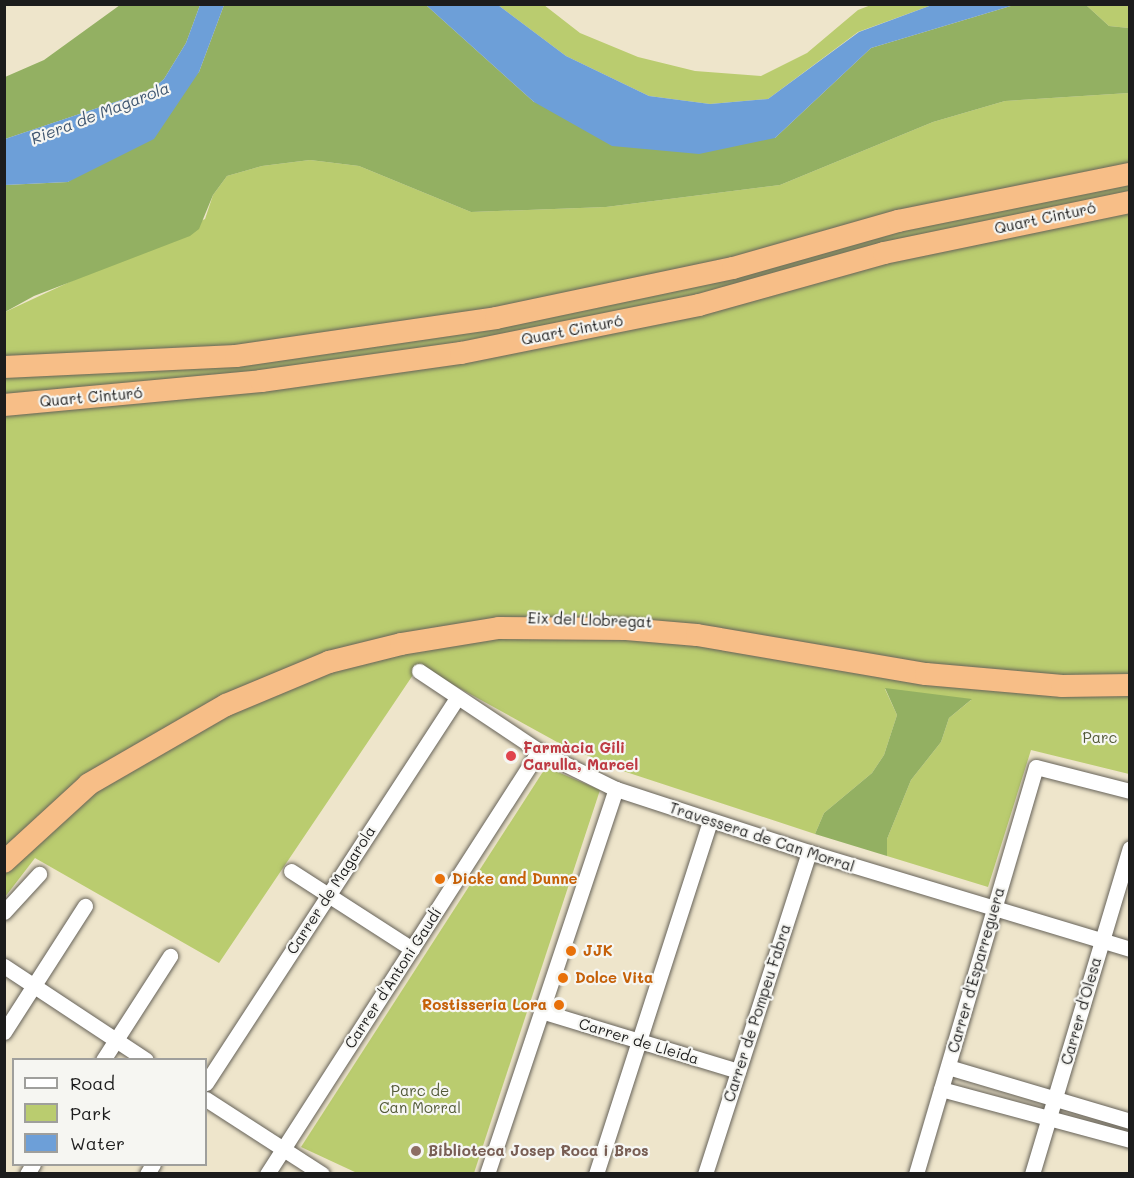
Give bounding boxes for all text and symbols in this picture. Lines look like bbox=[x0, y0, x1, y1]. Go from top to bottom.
water label: Riera de Magarola bbox=[28, 78, 172, 148]
street label: Quart Cinturó bbox=[993, 198, 1097, 238]
street label: Quart Cinturó bbox=[520, 311, 624, 349]
street label: Quart Cinturó bbox=[39, 384, 143, 410]
street label: Eix del Llobregat bbox=[527, 609, 653, 631]
park label: Parc bbox=[1083, 729, 1117, 747]
place label: Farmàcia Gili Carulla, Marcel bbox=[523, 738, 638, 773]
marker: Farmàcia Gili Carulla, Marcel bbox=[504, 749, 518, 763]
street label: Travessera de Can Morral bbox=[667, 799, 857, 875]
street label: Carrer de Magarola bbox=[283, 823, 379, 957]
place label: Dicke and Dunne bbox=[452, 870, 577, 888]
marker: Dicke and Dunne bbox=[433, 872, 447, 886]
street label: Carrer d'Esparreguera bbox=[944, 885, 1008, 1055]
street label: Carrer d'Antoni Gaudí bbox=[341, 904, 445, 1052]
street label: Carrer de Pompeu Fabra bbox=[720, 922, 794, 1104]
place label: JJK bbox=[583, 942, 613, 960]
marker: JJK bbox=[564, 944, 578, 958]
street label: Carrer d'Olesa bbox=[1057, 955, 1105, 1067]
place label: Dolce Vita bbox=[575, 969, 653, 987]
marker: Dolce Vita bbox=[556, 971, 570, 985]
place label: Rostisseria Lora bbox=[422, 996, 547, 1014]
marker: Rostisseria Lora bbox=[552, 998, 566, 1012]
street label: Carrer de Lleida bbox=[577, 1014, 701, 1068]
legend bbox=[12, 1058, 207, 1166]
text: Road bbox=[70, 1071, 115, 1095]
park label: Parc de Can Morral bbox=[379, 1081, 461, 1116]
text: Park bbox=[70, 1101, 111, 1125]
text: Water bbox=[70, 1131, 125, 1155]
place label: Biblioteca Josep Roca i Bros bbox=[428, 1142, 649, 1160]
marker: Biblioteca Josep Roca i Bros bbox=[409, 1144, 423, 1158]

